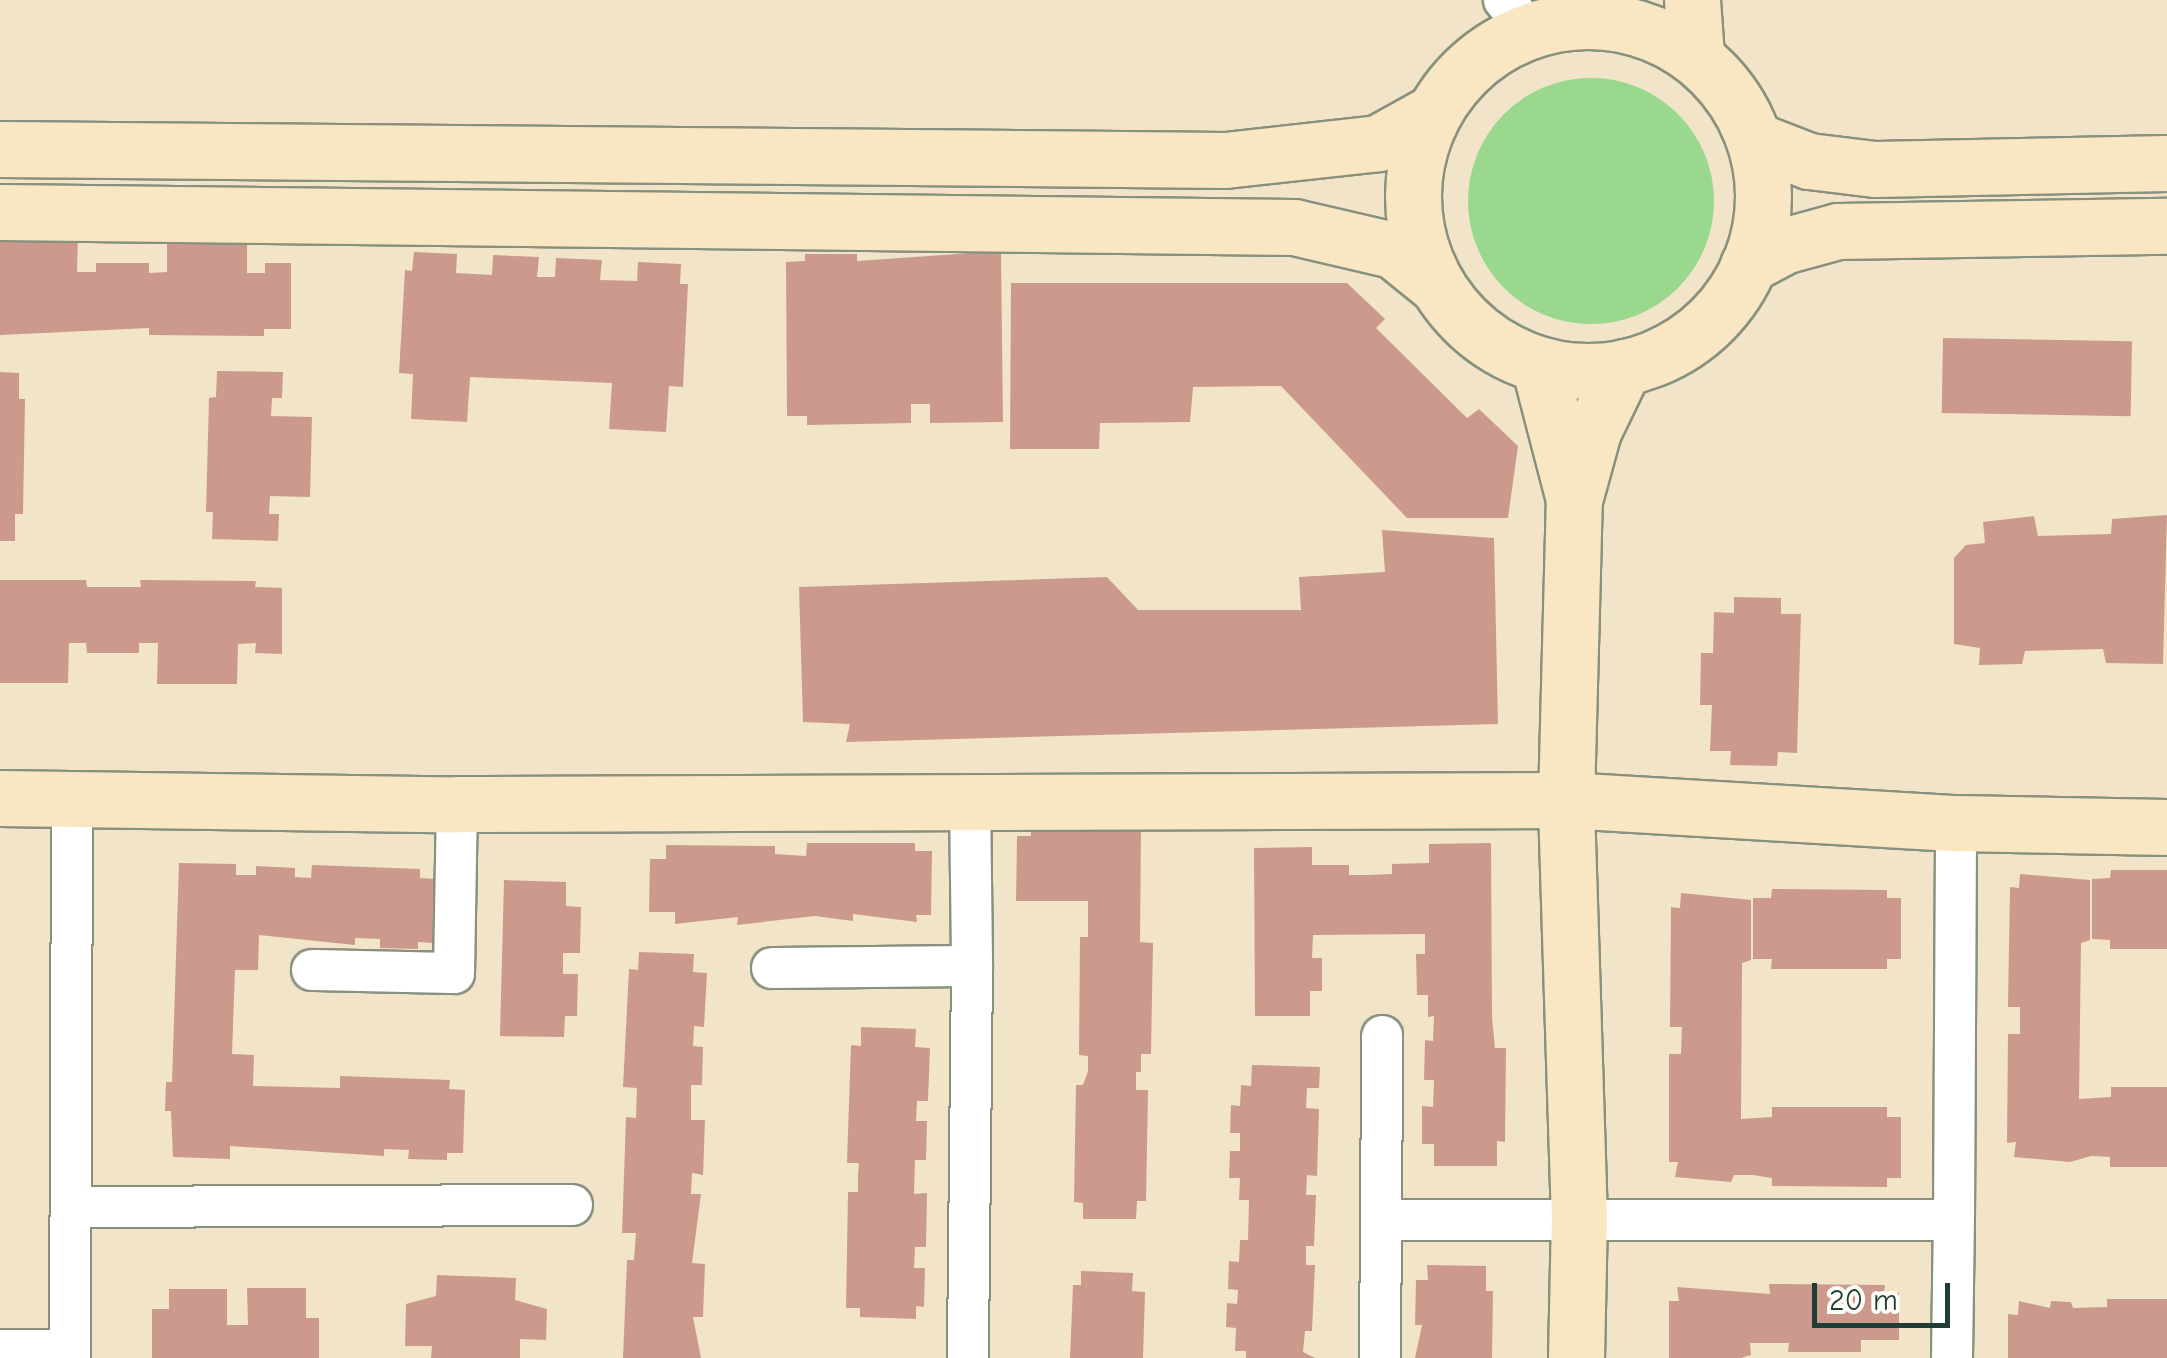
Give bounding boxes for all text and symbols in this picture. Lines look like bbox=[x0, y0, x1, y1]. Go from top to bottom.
scale bar bbox=[1817, 1263, 1954, 1325]
text: 20 m bbox=[1829, 1283, 1898, 1318]

